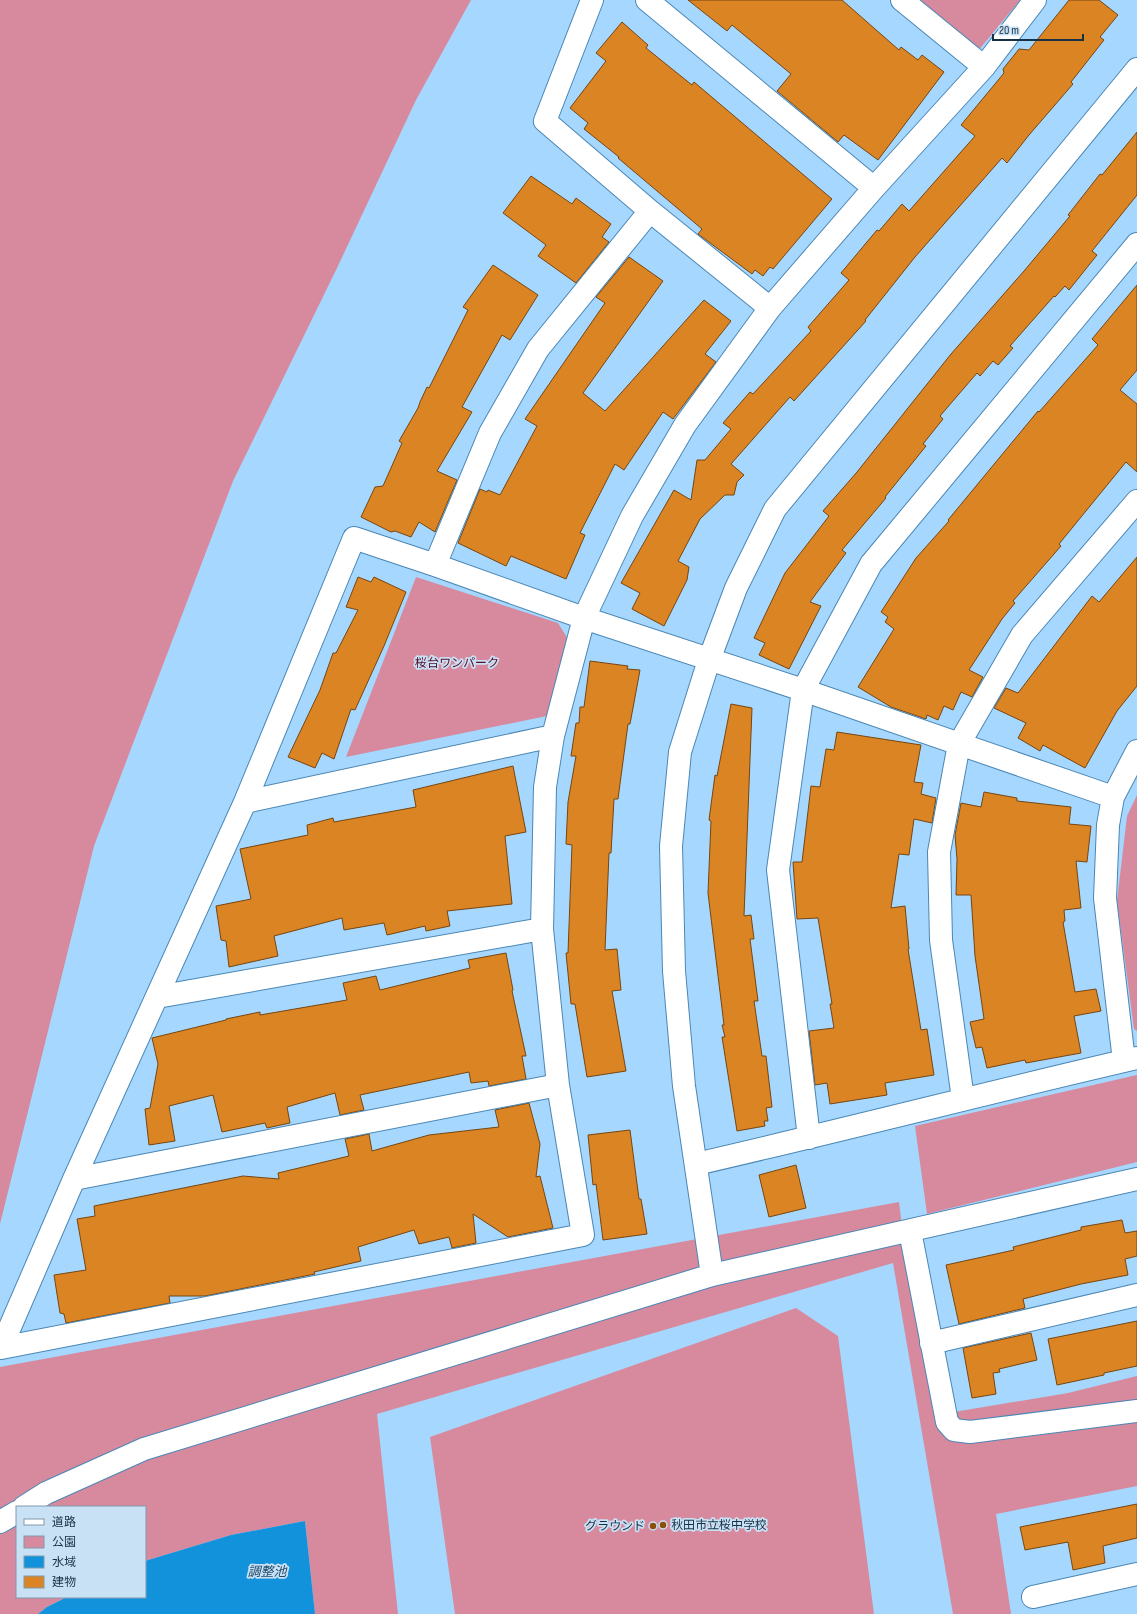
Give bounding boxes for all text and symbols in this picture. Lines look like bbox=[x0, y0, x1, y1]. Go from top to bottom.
scale bar bbox=[993, 16, 1083, 42]
text: 20 m bbox=[999, 23, 1019, 38]
park label: 桜台ワンパーク bbox=[415, 656, 499, 671]
legend bbox=[16, 1506, 146, 1598]
text: 道路 bbox=[52, 1515, 76, 1530]
place label: 秋田市立桜中学校 bbox=[671, 1518, 767, 1533]
place label: グラウンド bbox=[585, 1519, 645, 1534]
marker: 秋田市立桜中学校 bbox=[658, 1520, 668, 1530]
marker: グラウンド bbox=[648, 1521, 658, 1531]
text: 公園 bbox=[52, 1535, 76, 1550]
text: 水域 bbox=[52, 1555, 76, 1570]
water label: 調整池 bbox=[247, 1564, 288, 1580]
text: 建物 bbox=[52, 1575, 76, 1590]

